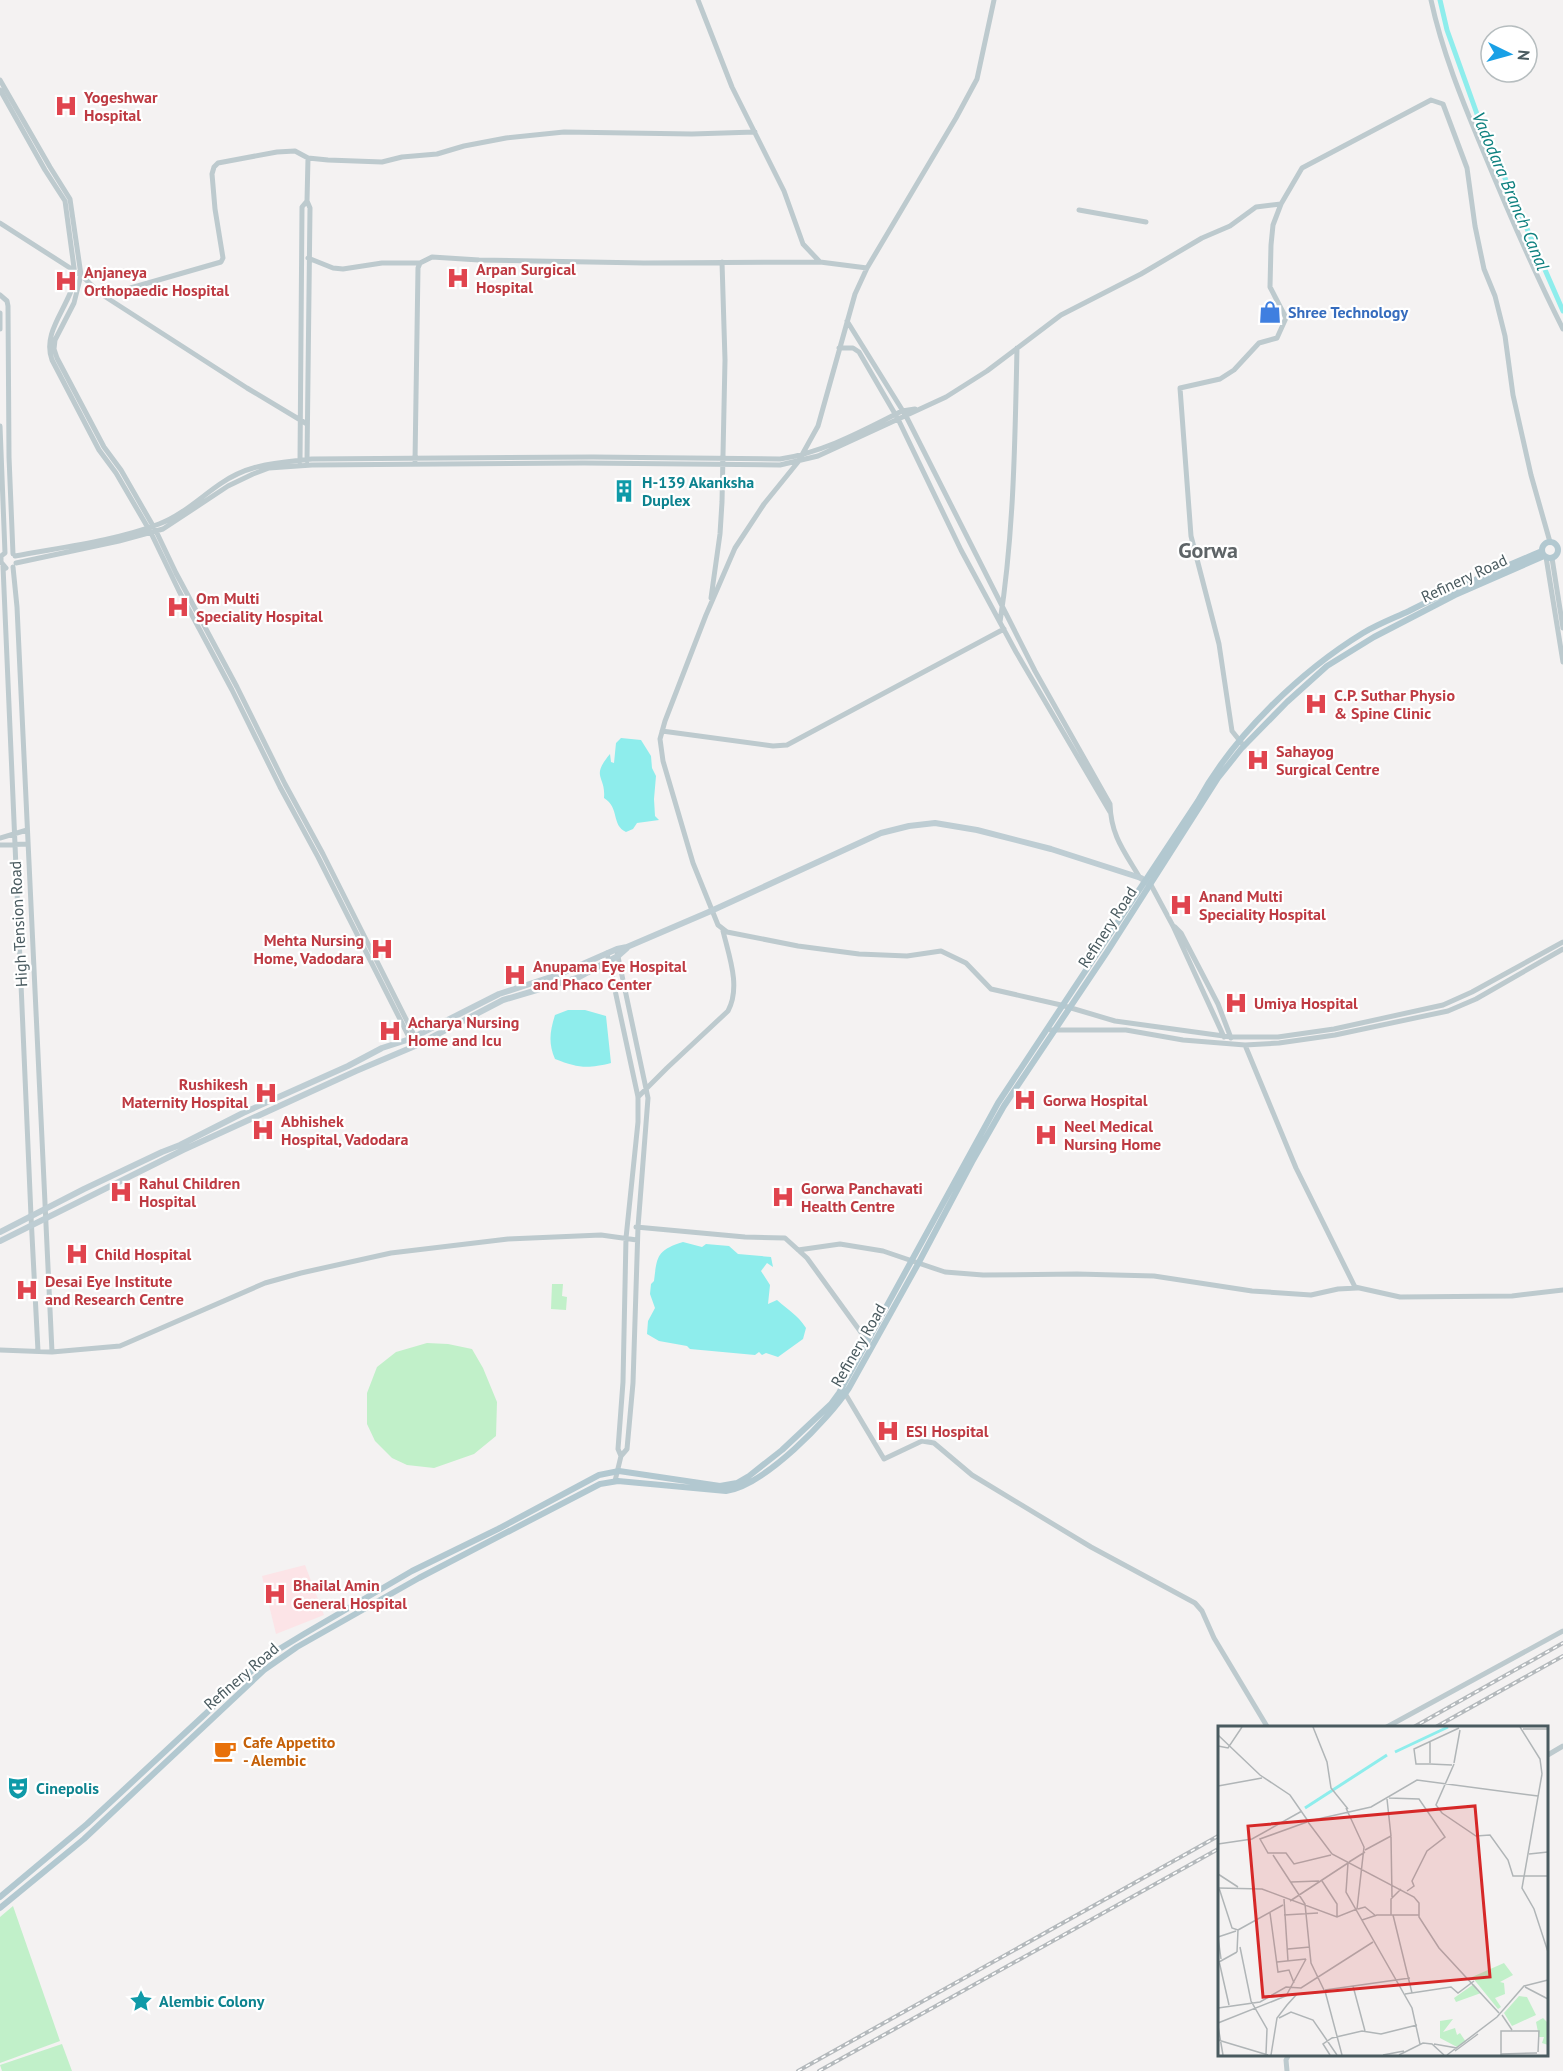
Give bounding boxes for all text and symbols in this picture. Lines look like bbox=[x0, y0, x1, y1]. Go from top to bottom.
north arrow bbox=[1479, 24, 1539, 84]
text: N bbox=[1514, 49, 1534, 61]
place label: Yogeshwar Hospital bbox=[83, 87, 158, 125]
hospital icon: Yogeshwar Hospital bbox=[53, 93, 79, 119]
water label: Vadodara Branch Canal bbox=[1467, 108, 1555, 274]
place label: Arpan Surgical Hospital bbox=[476, 259, 576, 297]
place label: Anjaneya Orthopaedic Hospital bbox=[84, 262, 229, 300]
hospital icon: Arpan Surgical Hospital bbox=[445, 265, 471, 291]
hospital icon: Anjaneya Orthopaedic Hospital bbox=[53, 268, 79, 294]
shop icon: Shree Technology bbox=[1257, 299, 1283, 325]
place label: Shree Technology bbox=[1288, 302, 1408, 322]
place label: H-139 Akanksha Duplex bbox=[642, 472, 754, 510]
building icon: H-139 Akanksha Duplex bbox=[611, 478, 637, 504]
district label: Gorwa bbox=[1178, 536, 1238, 564]
street label: Refinery Road bbox=[1418, 549, 1510, 607]
place label: Om Multi Speciality Hospital bbox=[196, 588, 323, 626]
hospital icon: Om Multi Speciality Hospital bbox=[165, 594, 191, 620]
place label: C.P. Suthar Physio & Spine Clinic bbox=[1334, 685, 1455, 723]
hospital icon: C.P. Suthar Physio & Spine Clinic bbox=[1303, 691, 1329, 717]
place label: Sahayog Surgical Centre bbox=[1276, 741, 1380, 779]
hospital icon: Sahayog Surgical Centre bbox=[1245, 747, 1271, 773]
street label: High Tension Road bbox=[5, 860, 31, 988]
street label: Refinery Road bbox=[1073, 883, 1141, 971]
place label: Anand Multi Speciality Hospital bbox=[1199, 886, 1326, 924]
hospital icon: Anand Multi Speciality Hospital bbox=[1168, 892, 1194, 918]
place label: Mehta Nursing Home, Vadodara bbox=[254, 930, 364, 968]
hospital icon: Mehta Nursing Home, Vadodara bbox=[369, 936, 395, 962]
place label: Anupama Eye Hospital and Phaco Center bbox=[533, 956, 687, 994]
hospital icon: Anupama Eye Hospital and Phaco Center bbox=[502, 962, 528, 988]
hospital icon: Umiya Hospital bbox=[1223, 990, 1249, 1016]
place label: Umiya Hospital bbox=[1254, 993, 1358, 1013]
place label: Acharya Nursing Home and Icu bbox=[408, 1012, 519, 1050]
hospital icon: Acharya Nursing Home and Icu bbox=[377, 1018, 403, 1044]
place label: Rushikesh Maternity Hospital bbox=[122, 1074, 248, 1112]
hospital icon: Rushikesh Maternity Hospital bbox=[253, 1080, 279, 1106]
hospital icon: Gorwa Hospital bbox=[1012, 1087, 1038, 1113]
place label: Gorwa Hospital bbox=[1043, 1090, 1148, 1110]
place label: Abhishek Hospital, Vadodara bbox=[281, 1111, 408, 1149]
place label: Neel Medical Nursing Home bbox=[1064, 1116, 1161, 1154]
hospital icon: Abhishek Hospital, Vadodara bbox=[250, 1117, 276, 1143]
hospital icon: Neel Medical Nursing Home bbox=[1033, 1122, 1059, 1148]
place label: Rahul Children Hospital bbox=[139, 1173, 240, 1211]
place label: Gorwa Panchavati Health Centre bbox=[801, 1178, 923, 1216]
hospital icon: Rahul Children Hospital bbox=[108, 1179, 134, 1205]
hospital icon: Gorwa Panchavati Health Centre bbox=[770, 1184, 796, 1210]
hospital icon: Child Hospital bbox=[64, 1241, 90, 1267]
place label: Child Hospital bbox=[95, 1244, 192, 1264]
place label: Desai Eye Institute and Research Centre bbox=[45, 1271, 184, 1309]
hospital icon: Desai Eye Institute and Research Centre bbox=[14, 1277, 40, 1303]
street label: Refinery Road bbox=[826, 1300, 890, 1390]
hospital icon: ESI Hospital bbox=[875, 1418, 901, 1444]
place label: ESI Hospital bbox=[906, 1421, 989, 1441]
place label: Bhailal Amin General Hospital bbox=[293, 1575, 407, 1613]
hospital icon: Bhailal Amin General Hospital bbox=[262, 1581, 288, 1607]
street label: Refinery Road bbox=[199, 1638, 283, 1714]
inset map bbox=[1218, 1726, 1548, 2056]
place label: Cafe Appetito - Alembic bbox=[243, 1732, 336, 1770]
cafe icon: Cafe Appetito - Alembic bbox=[212, 1738, 238, 1764]
theatre icon: Cinepolis bbox=[5, 1775, 31, 1801]
place label: Cinepolis bbox=[36, 1778, 99, 1798]
place icon: Alembic Colony bbox=[128, 1988, 154, 2014]
place label: Alembic Colony bbox=[159, 1991, 265, 2011]

